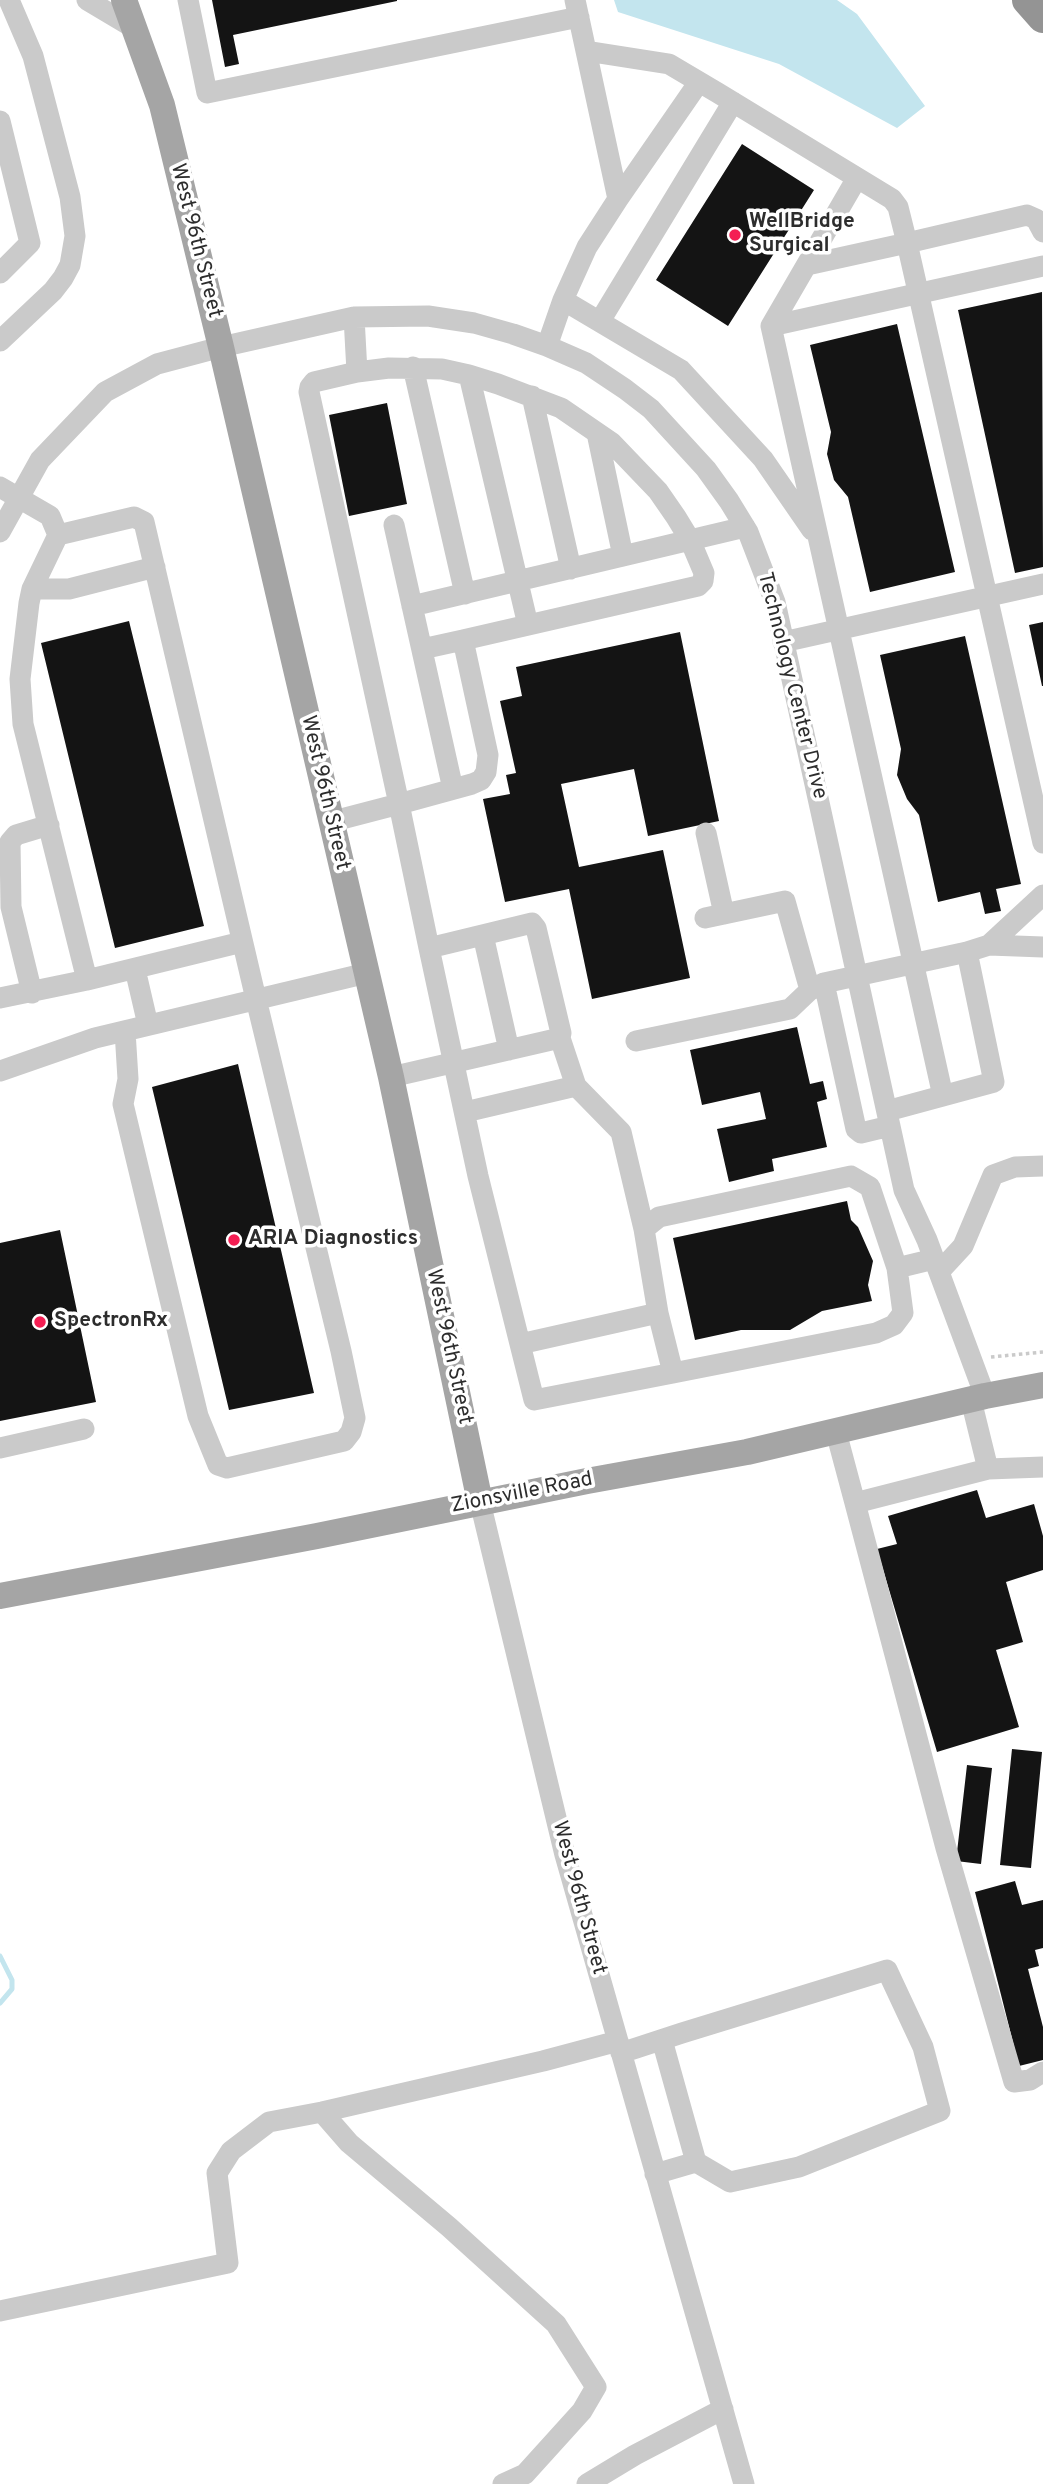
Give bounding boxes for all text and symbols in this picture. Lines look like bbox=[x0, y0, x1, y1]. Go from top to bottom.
street label: West 96th Street bbox=[164, 161, 226, 321]
place label: WellBridge Surgical bbox=[749, 210, 855, 260]
marker: WellBridge Surgical bbox=[727, 227, 743, 243]
street label: Technology Center Drive bbox=[751, 570, 831, 802]
street label: West 96th Street bbox=[294, 713, 354, 873]
place label: ARIA Diagnostics bbox=[248, 1227, 418, 1253]
marker: ARIA Diagnostics bbox=[226, 1232, 242, 1248]
street label: West 96th Street bbox=[419, 1267, 477, 1427]
place label: SpectronRx bbox=[54, 1309, 168, 1335]
marker: SpectronRx bbox=[32, 1314, 48, 1330]
street label: Zionsville Road bbox=[449, 1468, 595, 1520]
street label: West 96th Street bbox=[545, 1818, 611, 1978]

